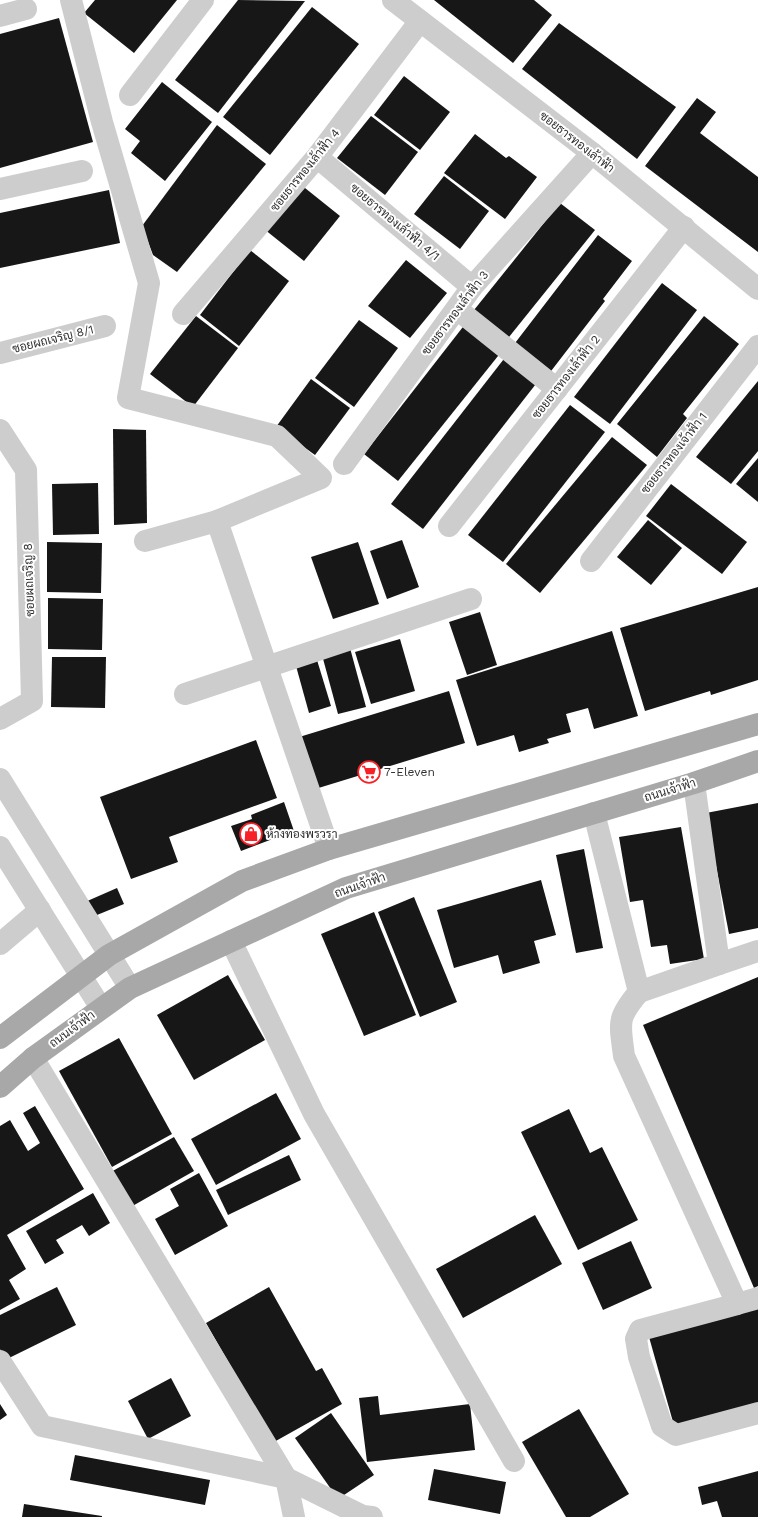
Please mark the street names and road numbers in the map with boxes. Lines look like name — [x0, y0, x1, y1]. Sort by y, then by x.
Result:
street label: ซอยธารทองเล้าฟ้า — [537, 109, 617, 175]
street label: ซอยธารทองเล้าฟ้า 4 — [267, 126, 343, 214]
street label: ซอยธารทองเล้าฟ้า 4/1 — [348, 181, 442, 263]
street label: ซอยธารทองเล้าฟ้า 3 — [419, 268, 491, 358]
street label: ซอยผถเจริญ 8/1 — [11, 322, 95, 356]
street label: ซอยธารทองเล้าฟ้า 2 — [529, 333, 603, 421]
street label: ซอยธารทองเจ้าฟ้า 1 — [638, 410, 710, 496]
street label: ซอยผถเจริญ 8 — [21, 543, 37, 617]
street label: ถนนเจ้าฟ้า — [643, 776, 697, 804]
street label: ถนนเจ้าฟ้า — [333, 870, 387, 900]
street label: ถนนเจ้าฟ้า — [46, 1008, 98, 1050]

